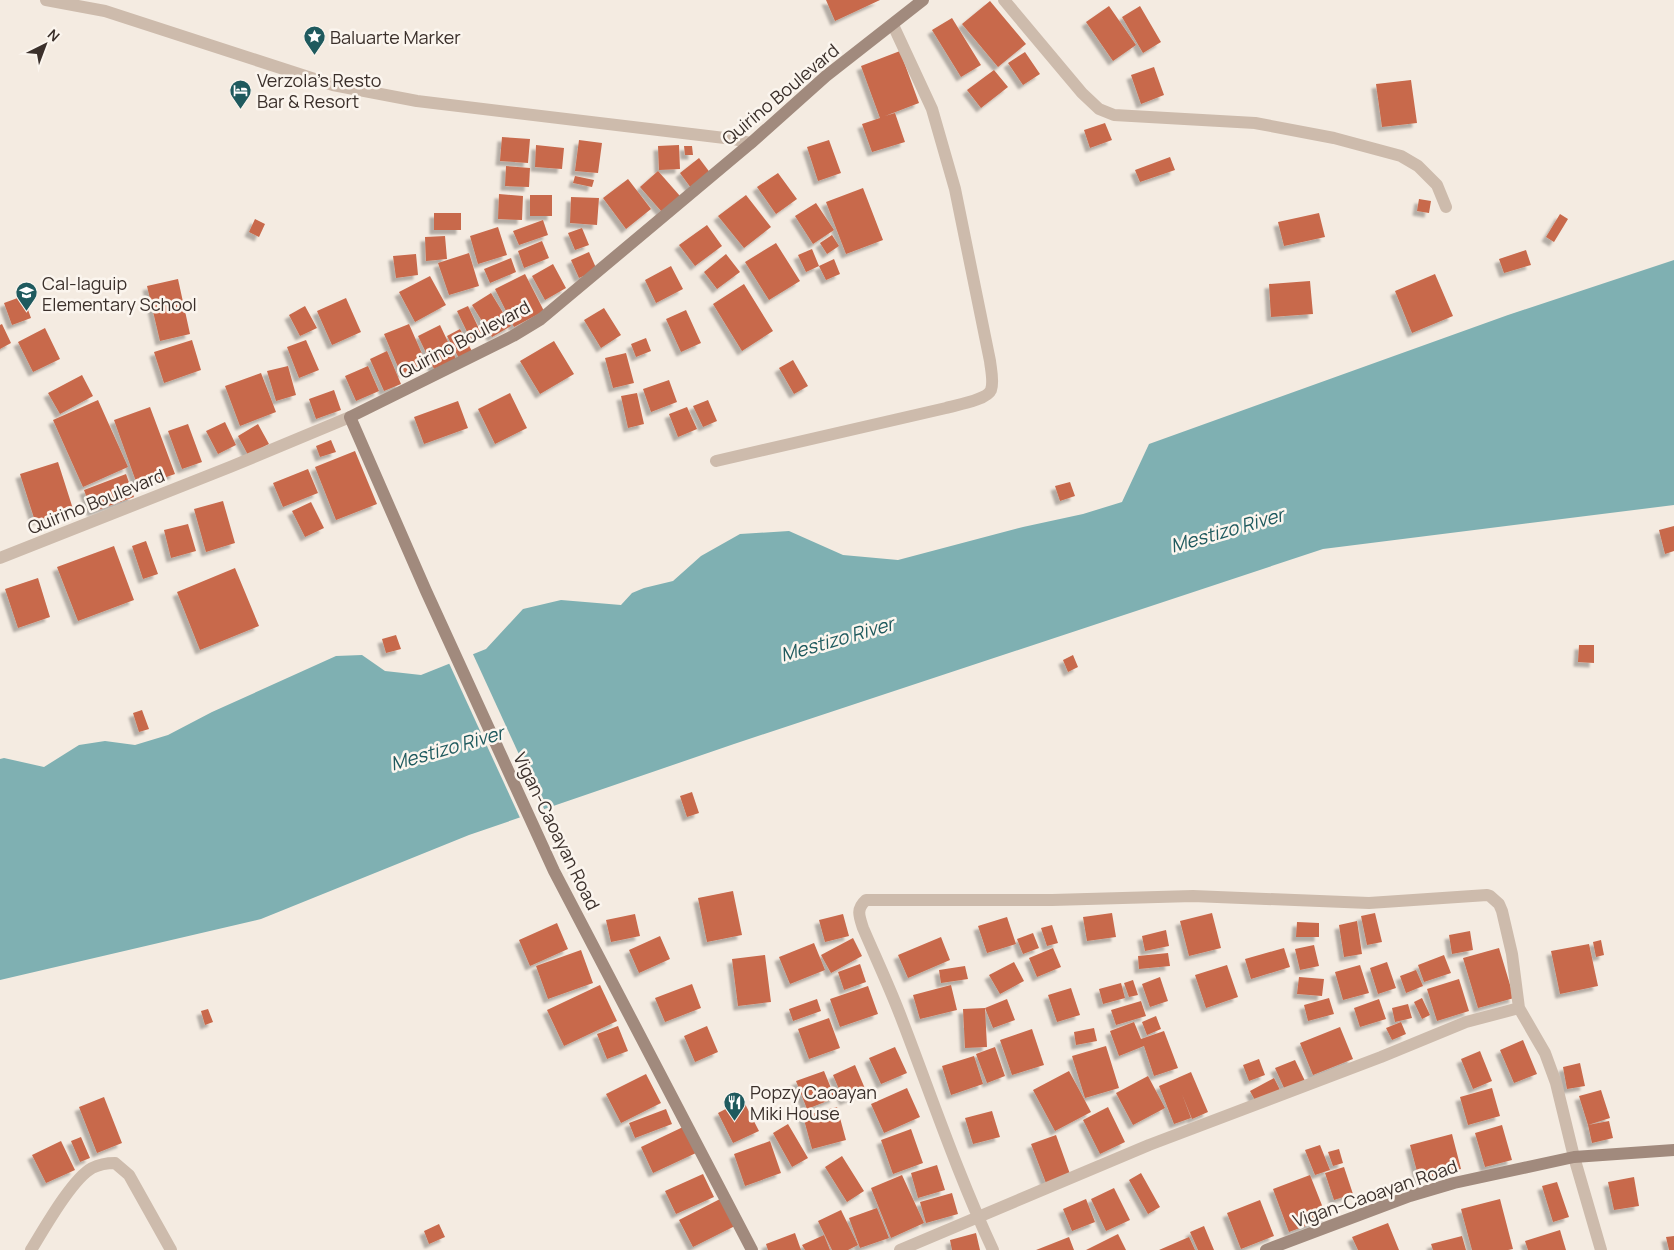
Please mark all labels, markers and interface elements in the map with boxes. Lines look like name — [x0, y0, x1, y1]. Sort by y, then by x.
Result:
north arrow — [20, 20, 70, 70]
text: N — [44, 25, 64, 45]
place icon: Baluarte Marker — [302, 25, 326, 56]
place label: Baluarte Marker — [330, 25, 461, 49]
street label: Quirino Boulevard — [716, 38, 844, 150]
place label: Verzola's Resto Bar & Resort — [257, 68, 381, 113]
hotel icon: Verzola's Resto Bar & Resort — [229, 78, 253, 109]
place label: Cal-laguip Elementary School — [42, 271, 197, 316]
school or university icon: Cal-laguip Elementary School — [14, 281, 38, 312]
street label: Quirino Boulevard — [394, 294, 534, 384]
street label: Quirino Boulevard — [24, 463, 168, 539]
water label: Mestizo River — [1167, 501, 1289, 559]
water label: Mestizo River — [777, 610, 899, 668]
water label: Mestizo River — [387, 719, 509, 777]
street label: Vigan-Caoayan Road — [508, 748, 606, 914]
place label: Popzy Caoayan Miki House — [750, 1080, 877, 1125]
restaurant icon: Popzy Caoayan Miki House — [722, 1090, 746, 1121]
street label: Vigan-Caoayan Road — [1289, 1154, 1461, 1232]

